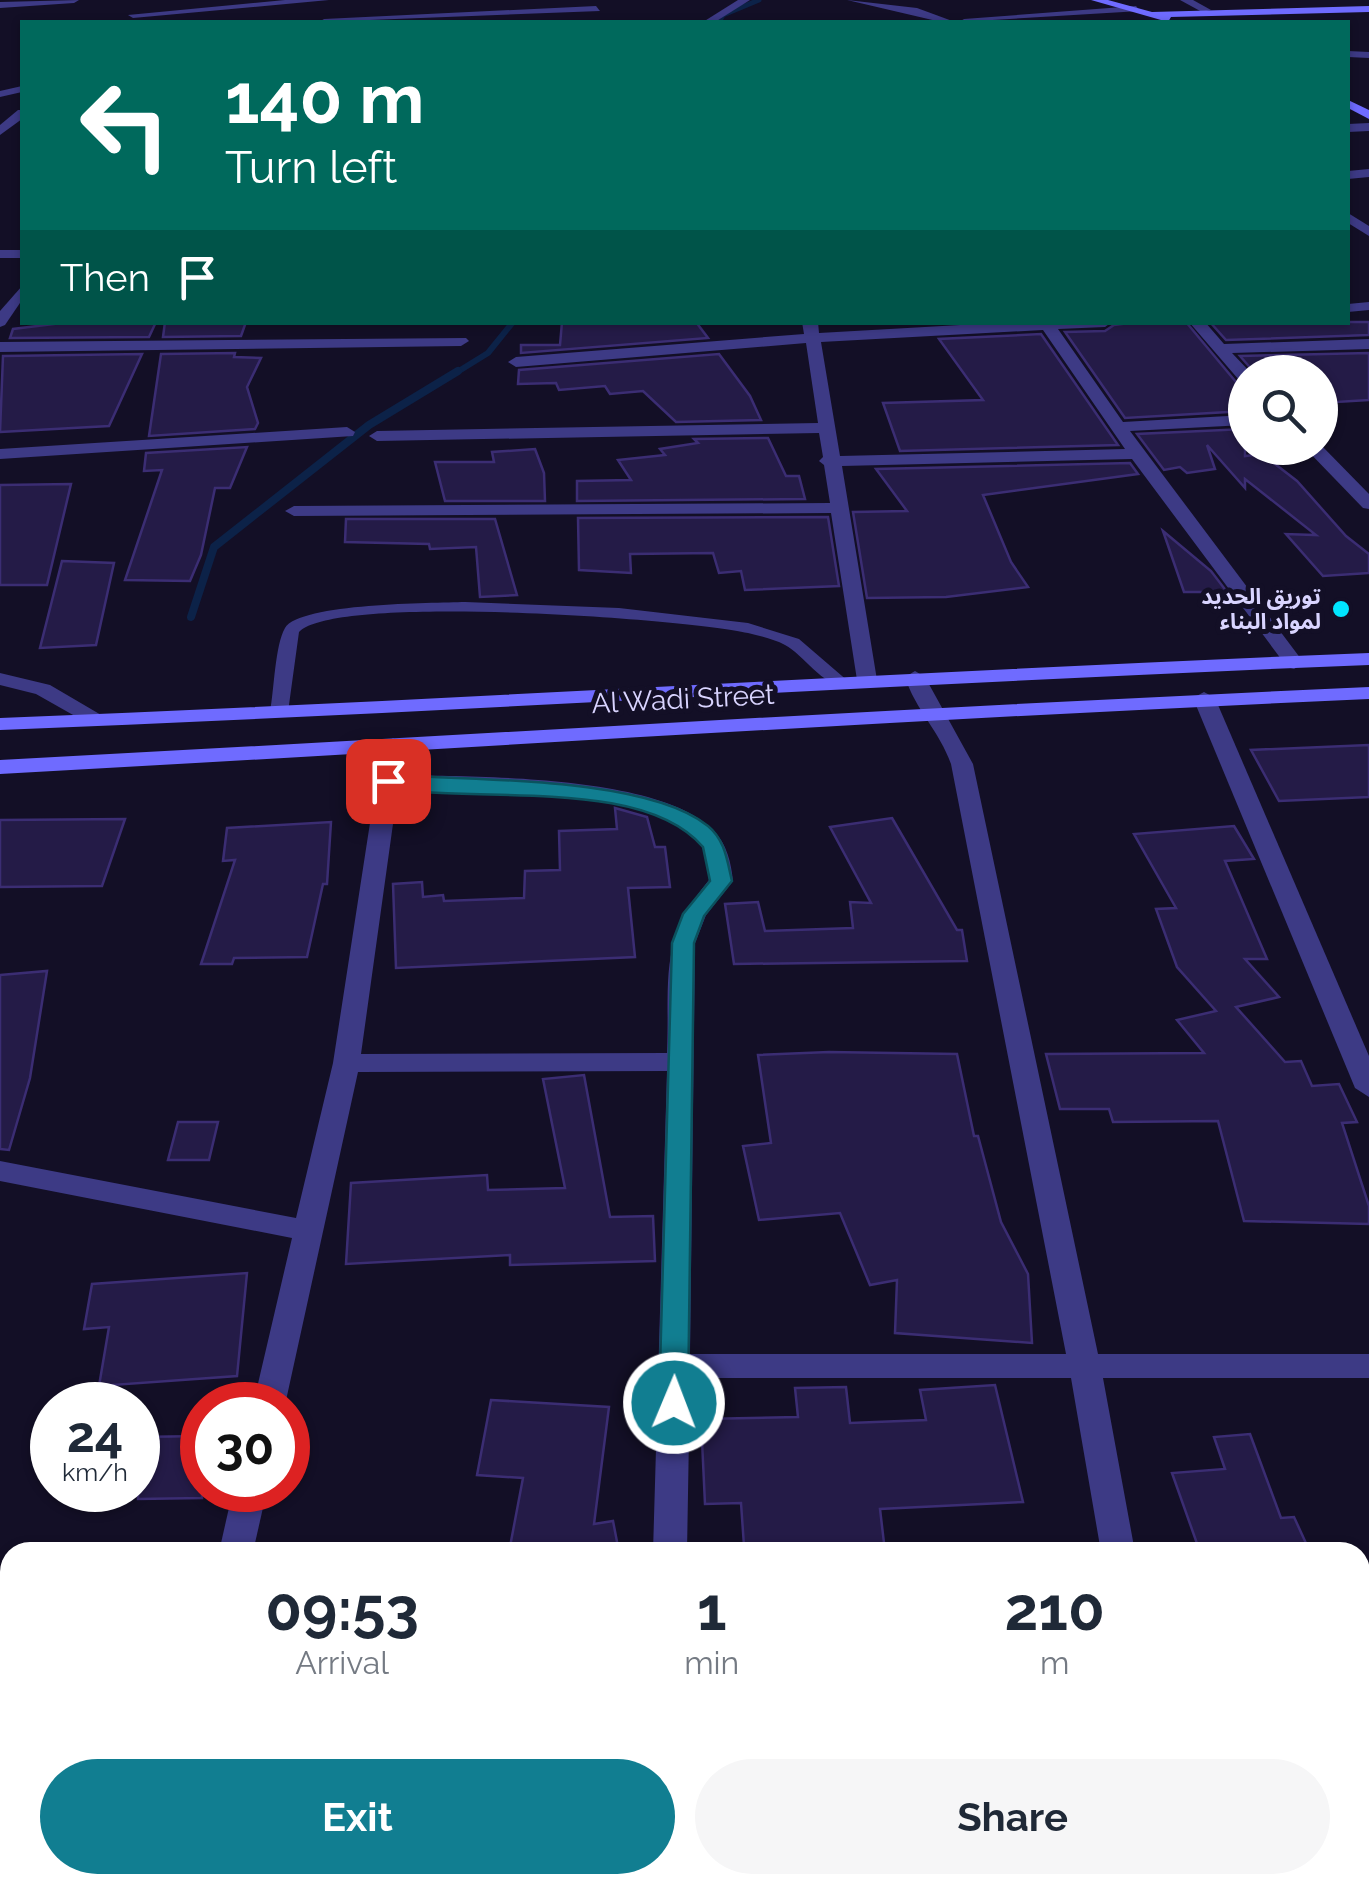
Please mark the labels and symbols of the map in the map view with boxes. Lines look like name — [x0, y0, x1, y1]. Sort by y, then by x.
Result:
place label: توريق الحديد لمواد البناء — [1201, 583, 1321, 634]
marker: توريق الحديد لمواد البناء — [1330, 598, 1352, 620]
street label: Al Wadi Street — [591, 678, 776, 720]
pin — [346, 739, 431, 824]
position arrow — [622, 1351, 726, 1455]
speed limit sign: 30 — [180, 1382, 310, 1512]

